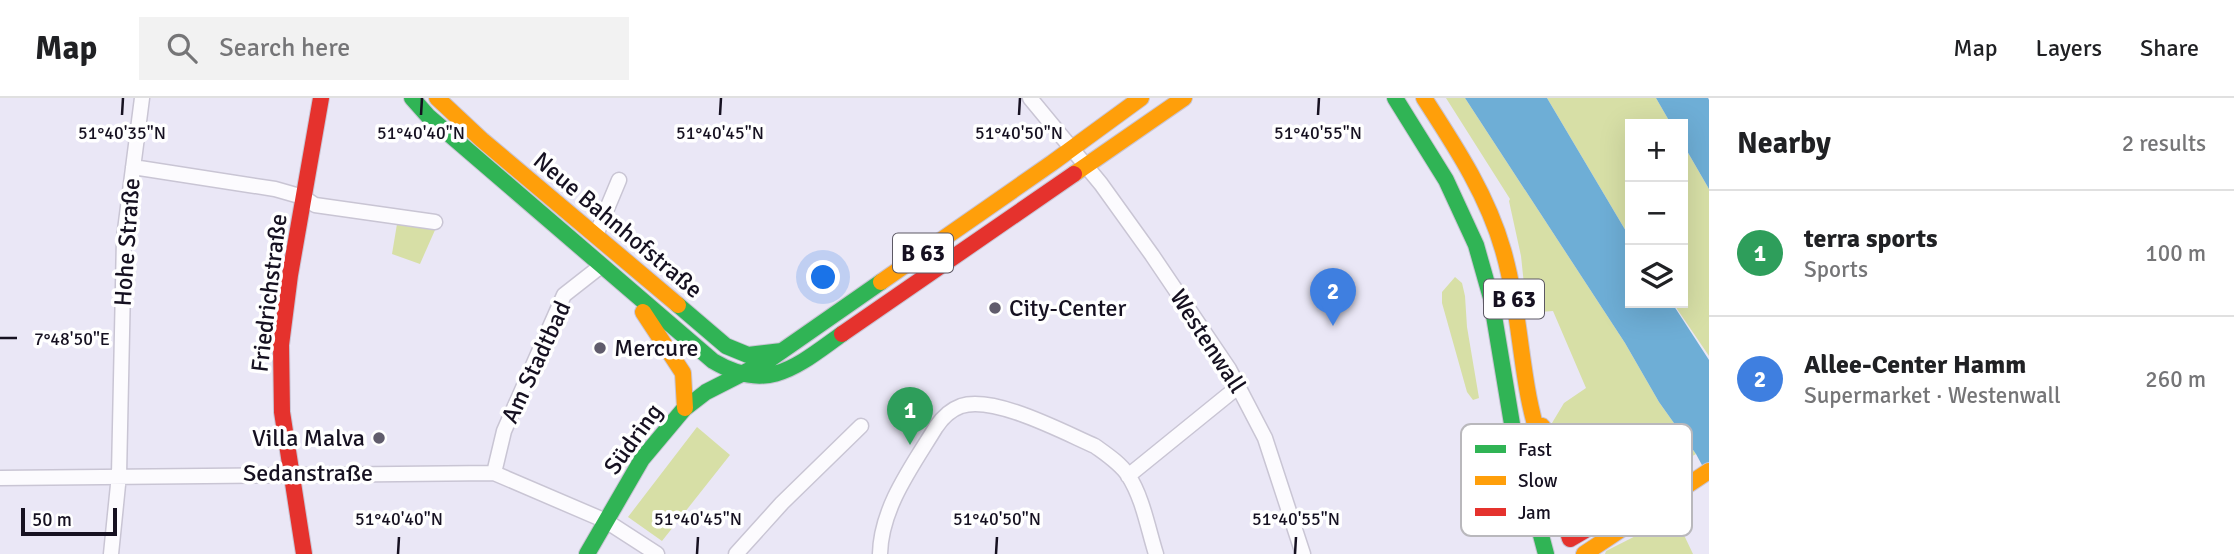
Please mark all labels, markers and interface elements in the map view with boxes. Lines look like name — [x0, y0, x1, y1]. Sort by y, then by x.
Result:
search box — [139, 17, 629, 80]
text: Map — [35, 28, 97, 69]
icon: search — [163, 29, 201, 67]
text: Search here — [219, 32, 350, 64]
text: Map — [1953, 33, 1998, 63]
text: Layers — [2036, 33, 2102, 63]
text: Share — [2140, 33, 2199, 63]
map controls — [1625, 119, 1688, 308]
button: + — [1625, 119, 1688, 182]
text: 51°40'35"N — [78, 122, 166, 144]
text: 51°40'40"N — [377, 122, 465, 144]
text: 51°40'45"N — [676, 122, 764, 144]
text: 51°40'50"N — [975, 122, 1063, 144]
text: 51°40'55"N — [1274, 122, 1362, 144]
text: Nearby — [1737, 125, 1831, 162]
text: 2 results — [2122, 129, 2206, 158]
street label: Neue Bahnhofstraße — [527, 145, 709, 305]
street label: Hohe Straße — [108, 177, 146, 307]
button: − — [1625, 182, 1688, 245]
street label: Friedrichstraße — [244, 212, 294, 374]
text: terra sports — [1804, 223, 1938, 255]
road number: B 63 — [893, 234, 953, 272]
text: 1 — [1754, 239, 1766, 268]
text: 100 m — [2145, 239, 2206, 268]
button: layers — [1625, 245, 1688, 308]
text: Sports — [1804, 255, 1868, 284]
your location — [806, 260, 840, 294]
pin: 2 — [1310, 268, 1356, 326]
road number: B 63 — [1484, 280, 1544, 318]
street label: Westenwall — [1163, 283, 1253, 399]
place label: City-Center — [1009, 293, 1127, 323]
street label: Am Stadtbad — [495, 296, 577, 428]
marker: City-Center — [987, 300, 1003, 316]
text: 7°48'50"E — [34, 328, 110, 350]
place label: Mercure — [614, 333, 699, 363]
marker: Mercure — [592, 340, 608, 356]
text: Allee-Center Hamm — [1804, 349, 2026, 381]
text: 2 — [1754, 365, 1766, 394]
text: 260 m — [2145, 365, 2206, 394]
text: Supermarket · Westenwall — [1804, 381, 2061, 410]
pin: 1 — [887, 387, 933, 445]
street label: Südring — [597, 398, 669, 480]
place label: Villa Malva — [252, 423, 365, 453]
legend — [1461, 424, 1692, 536]
marker: Villa Malva — [371, 430, 387, 446]
text: Fast — [1518, 438, 1552, 462]
street label: Sedanstraße — [243, 458, 373, 488]
text: Slow — [1518, 469, 1558, 493]
text: Jam — [1518, 501, 1551, 525]
scale bar — [21, 505, 117, 537]
text: 50 m — [32, 508, 72, 532]
text: 51°40'40"N — [355, 508, 443, 530]
text: 51°40'45"N — [654, 508, 742, 530]
text: 51°40'50"N — [953, 508, 1041, 530]
text: 51°40'55"N — [1252, 508, 1340, 530]

